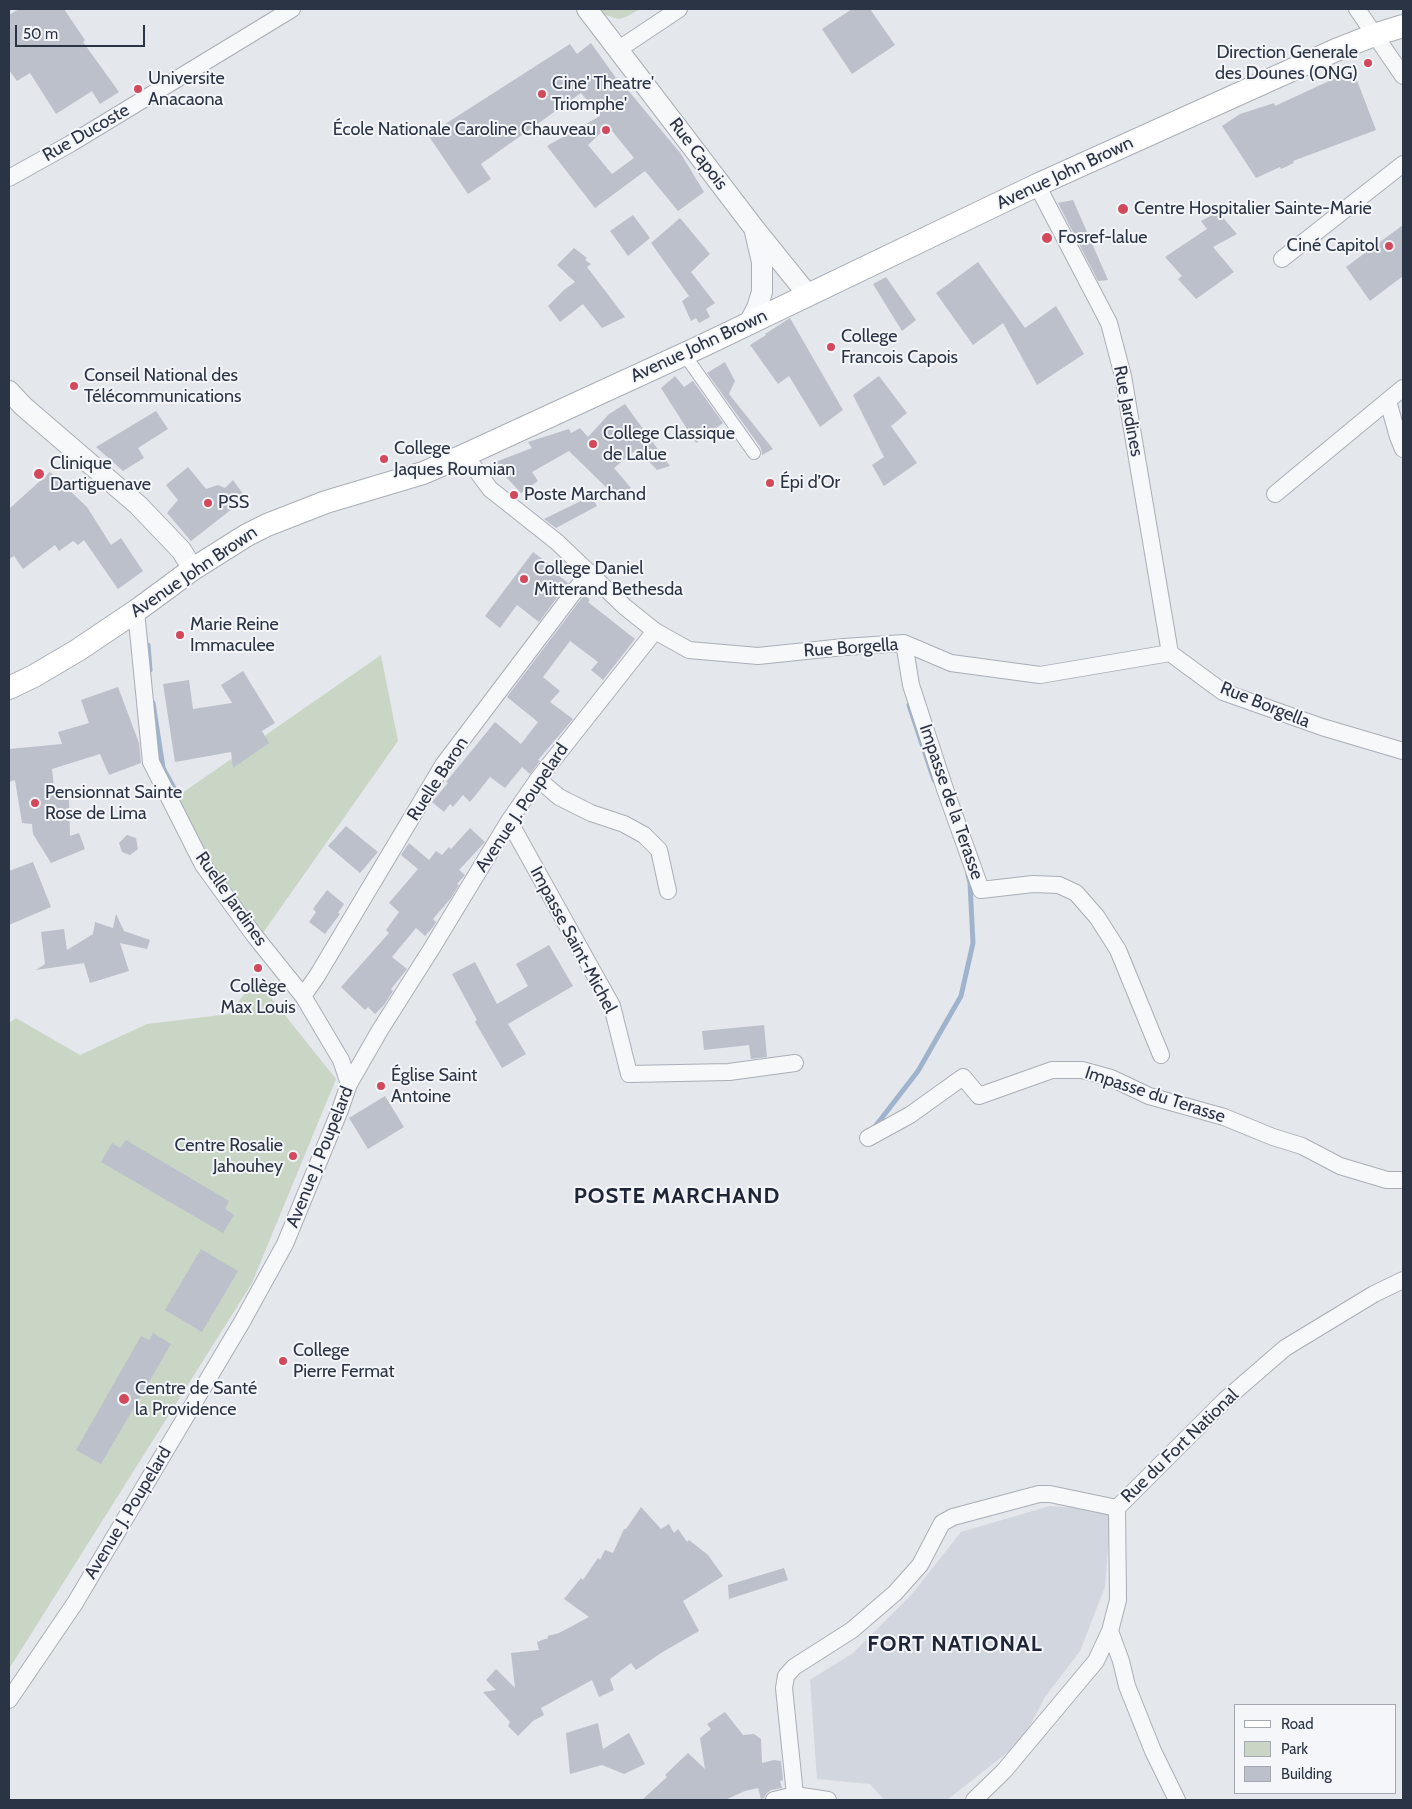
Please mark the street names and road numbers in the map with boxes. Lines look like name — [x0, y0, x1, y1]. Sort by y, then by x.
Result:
street label: Rue Ducoste — [39, 100, 133, 166]
street label: Rue Capois — [664, 114, 732, 194]
street label: Avenue John Brown — [993, 132, 1137, 214]
street label: Avenue John Brown — [627, 305, 771, 387]
street label: Rue Jardines — [1109, 364, 1147, 458]
street label: Avenue John Brown — [127, 522, 261, 622]
street label: Rue Borgella — [803, 634, 899, 662]
street label: Rue Borgella — [1217, 677, 1313, 733]
street label: Impasse de la Terasse — [914, 721, 988, 883]
street label: Ruelle Baron — [403, 733, 473, 825]
street label: Avenue J. Poupelard — [471, 740, 573, 876]
street label: Ruelle Jardines — [191, 848, 271, 950]
street label: Impasse Saint-Michel — [525, 863, 621, 1017]
street label: Impasse du Terasse — [1082, 1062, 1228, 1128]
street label: Avenue J. Poupelard — [282, 1083, 358, 1231]
street label: Rue du Fort National — [1117, 1384, 1243, 1508]
street label: Avenue J. Poupelard — [80, 1443, 176, 1583]

